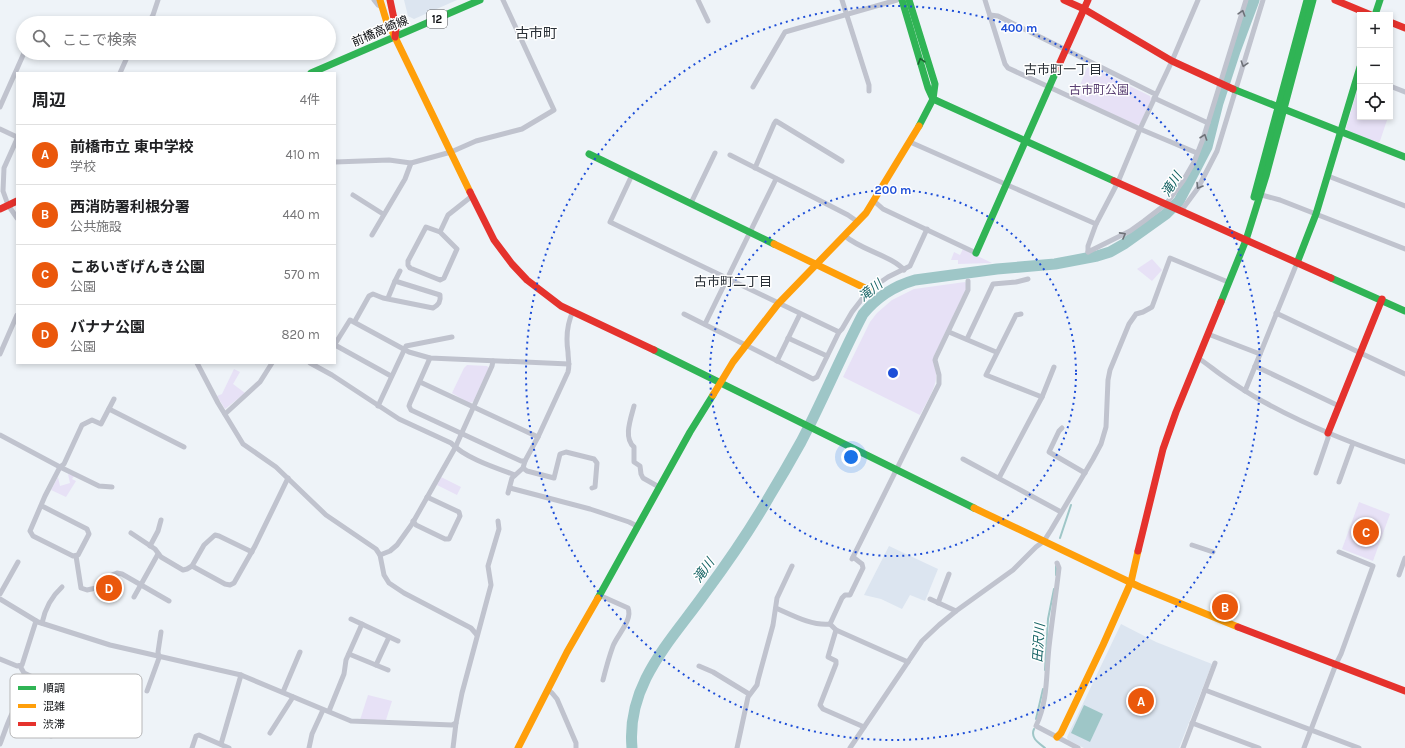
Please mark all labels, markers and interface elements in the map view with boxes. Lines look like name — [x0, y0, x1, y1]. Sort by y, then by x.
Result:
one-way arrow — [1237, 9, 1246, 16]
road number: 12 — [427, 10, 447, 28]
map controls — [1357, 12, 1393, 120]
button: + — [1357, 12, 1393, 48]
street label: 前橋高崎線 — [350, 13, 410, 49]
search box — [16, 16, 336, 60]
text: 400 m — [1001, 21, 1037, 35]
district label: 古市町 — [515, 25, 557, 42]
icon: search — [30, 27, 52, 49]
text: ここで検索 — [62, 31, 137, 49]
button: − — [1357, 48, 1393, 84]
one-way arrow — [917, 58, 926, 65]
one-way arrow — [1240, 60, 1249, 67]
district label: 古市町一丁目 — [1024, 62, 1102, 77]
park label: 古市町公園 — [1069, 83, 1129, 97]
button: locate — [1357, 84, 1393, 120]
text: 周辺 — [32, 90, 66, 110]
text: 4件 — [300, 92, 320, 107]
one-way arrow — [1199, 134, 1208, 141]
text: 前橋市立 東中学校 — [70, 138, 194, 156]
text: A — [41, 147, 49, 162]
text: 410 m — [285, 147, 320, 162]
text: 学校 — [70, 159, 96, 174]
water label: 滝川 — [1158, 168, 1186, 199]
one-way arrow — [1196, 182, 1204, 189]
text: 200 m — [875, 183, 911, 197]
text: 西消防署利根分署 — [70, 198, 190, 216]
text: B — [41, 207, 49, 222]
text: 440 m — [283, 207, 320, 222]
text: 公共施設 — [70, 219, 122, 234]
one-way arrow — [1119, 232, 1126, 239]
text: こあいぎげんき公園 — [70, 258, 205, 276]
text: C — [41, 267, 49, 282]
text: 570 m — [284, 267, 320, 282]
district label: 古市町二丁目 — [694, 274, 772, 289]
water label: 滝川 — [855, 275, 887, 304]
text: 公園 — [70, 279, 96, 294]
text: バナナ公園 — [70, 318, 145, 336]
text: D — [41, 327, 49, 342]
text: 820 m — [282, 327, 320, 342]
text: 公園 — [70, 339, 96, 354]
centre of rings — [886, 366, 900, 380]
your location — [841, 447, 861, 467]
pin: C — [1353, 517, 1379, 547]
water label: 滝川 — [690, 554, 718, 585]
pin: D — [96, 573, 122, 603]
pin: B — [1212, 592, 1238, 622]
water label: 田沢川 — [1030, 621, 1047, 663]
legend — [10, 674, 142, 738]
text: 順調 — [43, 682, 65, 695]
pin: A — [1128, 686, 1154, 716]
text: 混雑 — [43, 700, 65, 713]
text: 渋滞 — [43, 718, 65, 731]

